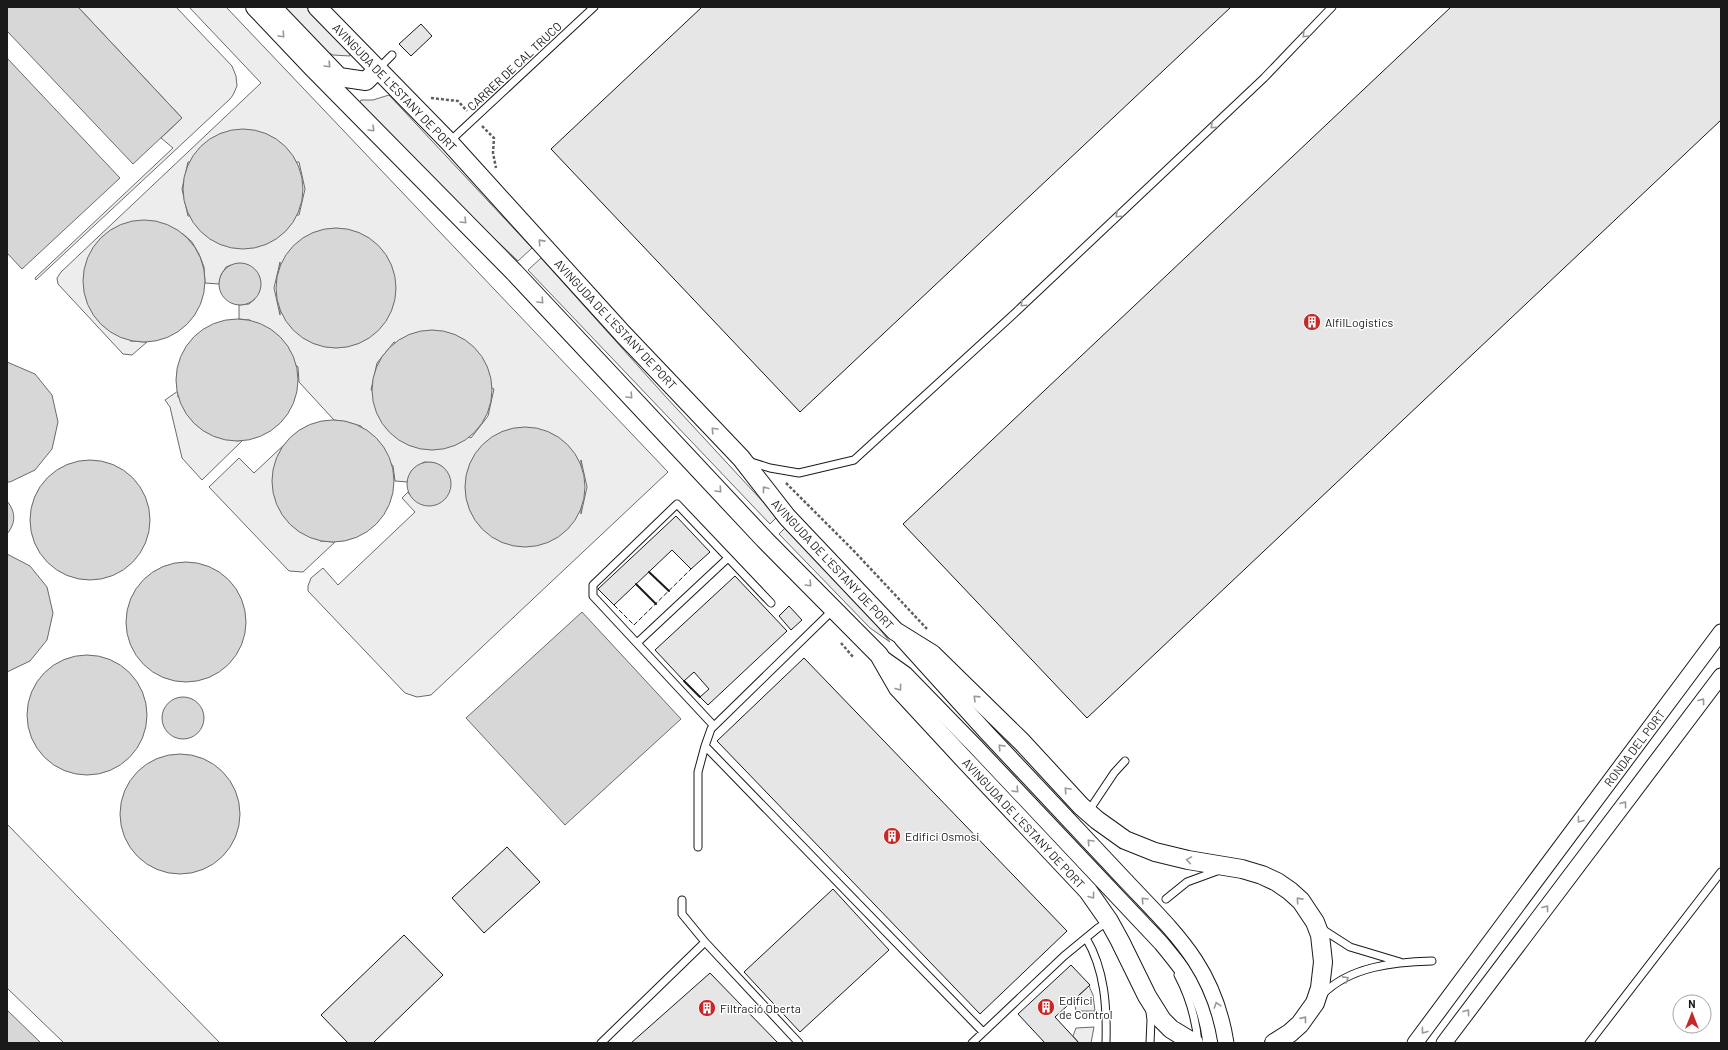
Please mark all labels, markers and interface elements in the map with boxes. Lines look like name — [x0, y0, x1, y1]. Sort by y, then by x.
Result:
street label: CARRER DE CAL TRUCO — [464, 19, 564, 113]
street label: AVINGUDA DE L'ESTANY DE PORT — [330, 20, 460, 154]
one-way arrow — [277, 30, 285, 38]
one-way arrow — [1302, 30, 1310, 38]
one-way arrow — [323, 61, 330, 68]
one-way arrow — [1210, 121, 1217, 128]
one-way arrow — [368, 124, 375, 132]
one-way arrow — [1115, 210, 1123, 218]
one-way arrow — [459, 216, 467, 224]
one-way arrow — [538, 239, 546, 247]
street label: AVINGUDA DE L'ESTANY DE PORT — [552, 256, 680, 392]
one-way arrow — [536, 296, 544, 304]
one-way arrow — [1020, 300, 1028, 307]
building icon: AlfilLogistics — [1302, 312, 1322, 332]
place label: AlfilLogistics — [1325, 315, 1393, 329]
one-way arrow — [625, 391, 632, 398]
one-way arrow — [711, 427, 719, 435]
one-way arrow — [714, 485, 722, 493]
one-way arrow — [762, 486, 769, 493]
street label: AVINGUDA DE L'ESTANY DE PORT — [769, 496, 897, 632]
one-way arrow — [804, 579, 812, 587]
one-way arrow — [895, 683, 902, 690]
one-way arrow — [973, 695, 981, 703]
one-way arrow — [1697, 698, 1704, 705]
street label: RONDA DEL PORT — [1601, 707, 1667, 789]
one-way arrow — [998, 744, 1005, 752]
street label: AVINGUDA DE L'ESTANY DE PORT — [960, 755, 1088, 891]
one-way arrow — [1011, 785, 1019, 793]
one-way arrow — [1064, 787, 1072, 795]
one-way arrow — [1619, 802, 1626, 809]
one-way arrow — [1577, 816, 1584, 823]
building icon: Edifici Osmosi — [882, 826, 902, 846]
place label: Edifici Osmosi — [905, 829, 979, 843]
one-way arrow — [1087, 839, 1095, 847]
one-way arrow — [1186, 856, 1192, 865]
one-way arrow — [1087, 892, 1094, 899]
one-way arrow — [1141, 897, 1148, 905]
one-way arrow — [1296, 897, 1304, 905]
one-way arrow — [1541, 905, 1548, 912]
one-way arrow — [1342, 976, 1349, 983]
place label: Edifici de Control — [1059, 993, 1113, 1021]
north arrow — [1672, 994, 1712, 1034]
building icon: Edifici de Control — [1036, 997, 1056, 1017]
text: N — [1688, 997, 1696, 1010]
building icon: Filtració Oberta — [697, 998, 717, 1018]
place label: Filtració Oberta — [720, 1001, 801, 1015]
one-way arrow — [1213, 1002, 1222, 1009]
one-way arrow — [1463, 1009, 1470, 1016]
one-way arrow — [1299, 1017, 1306, 1024]
one-way arrow — [1422, 1026, 1429, 1033]

